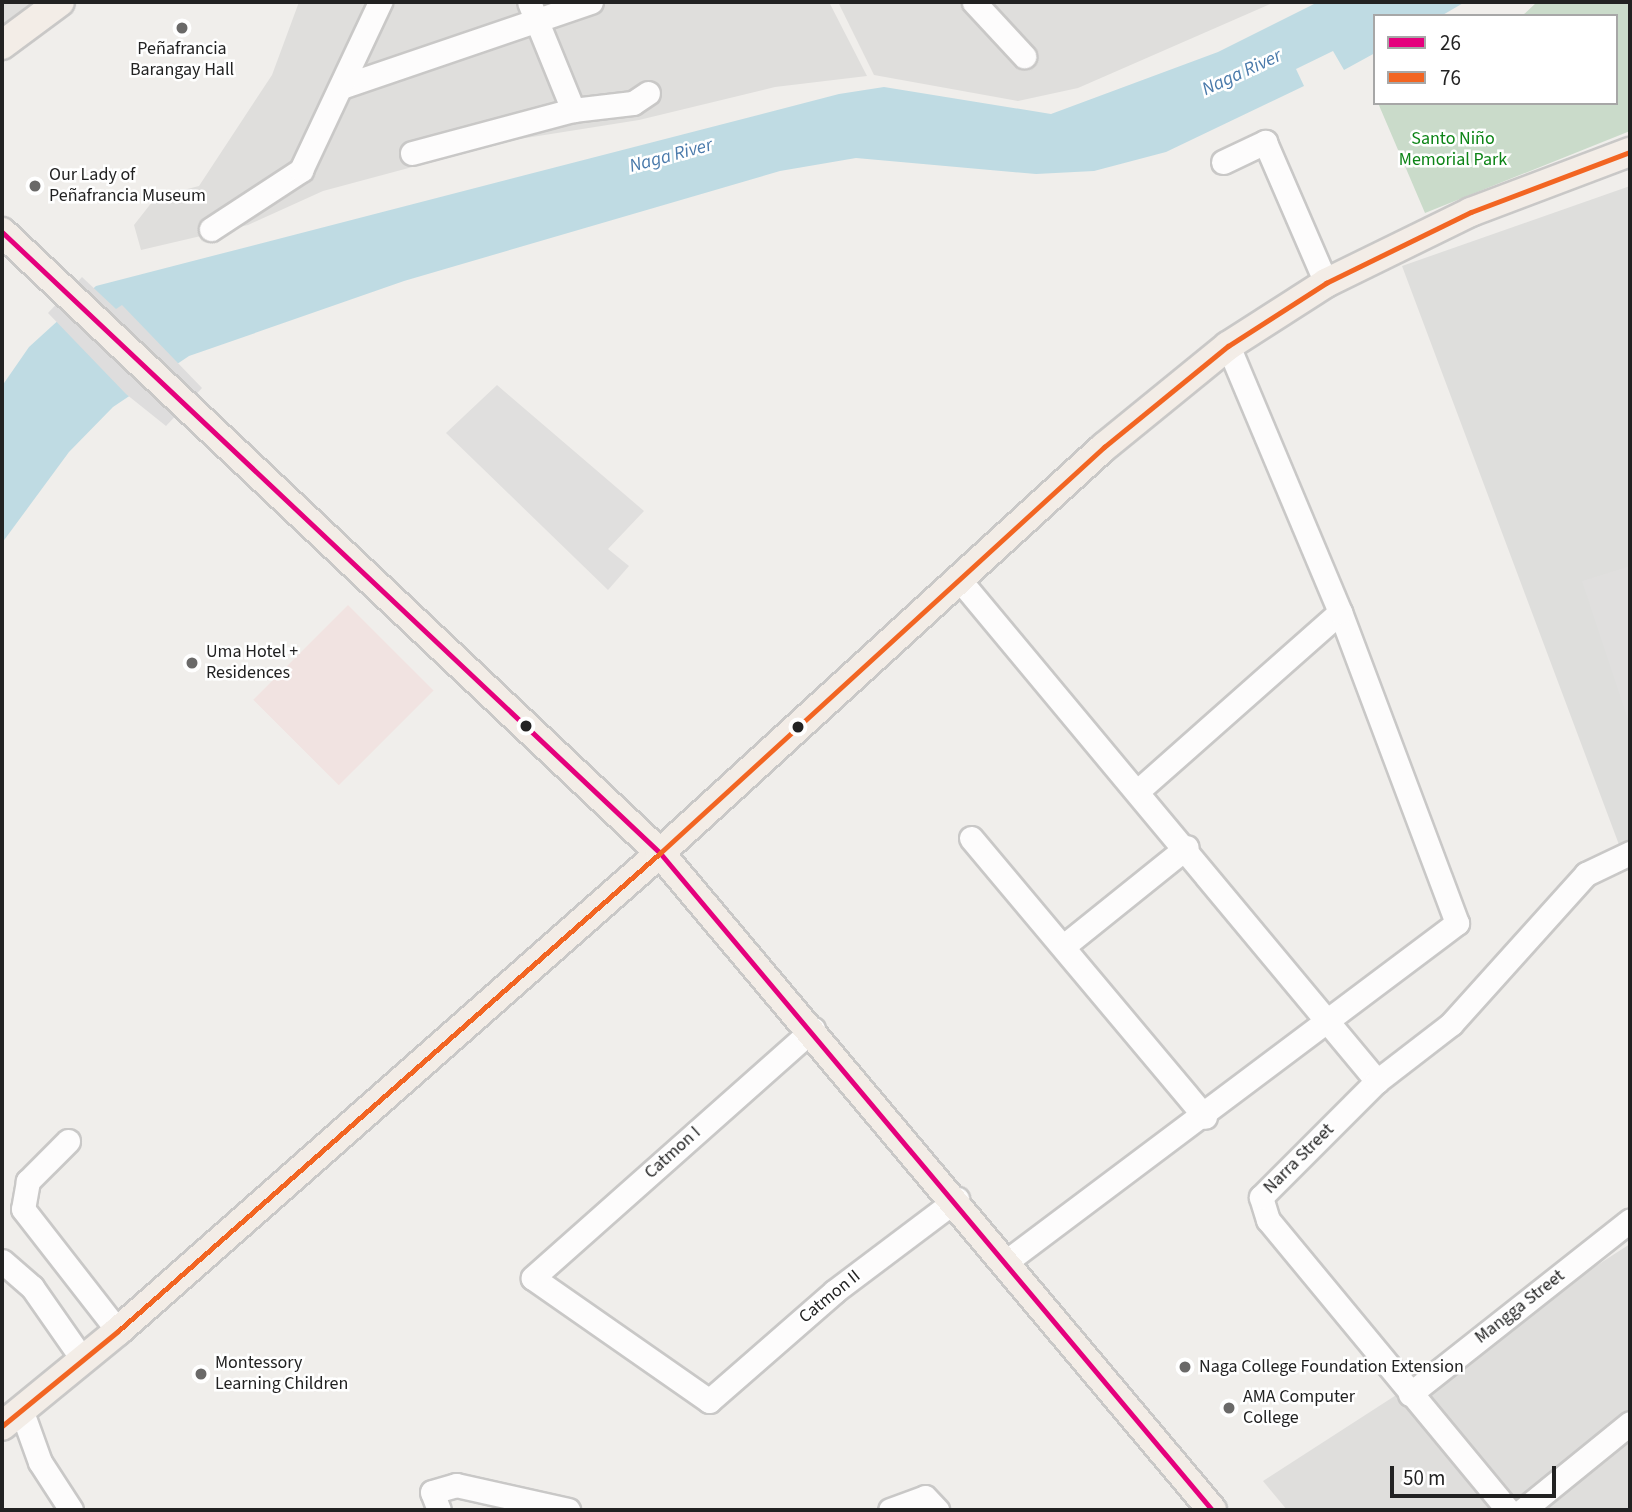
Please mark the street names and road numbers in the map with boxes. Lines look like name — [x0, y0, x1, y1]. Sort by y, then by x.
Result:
street label: Narra Street — [1259, 1119, 1339, 1199]
street label: Catmon I — [640, 1122, 706, 1184]
street label: Mangga Street — [1471, 1265, 1569, 1349]
street label: Catmon II — [795, 1266, 865, 1328]

